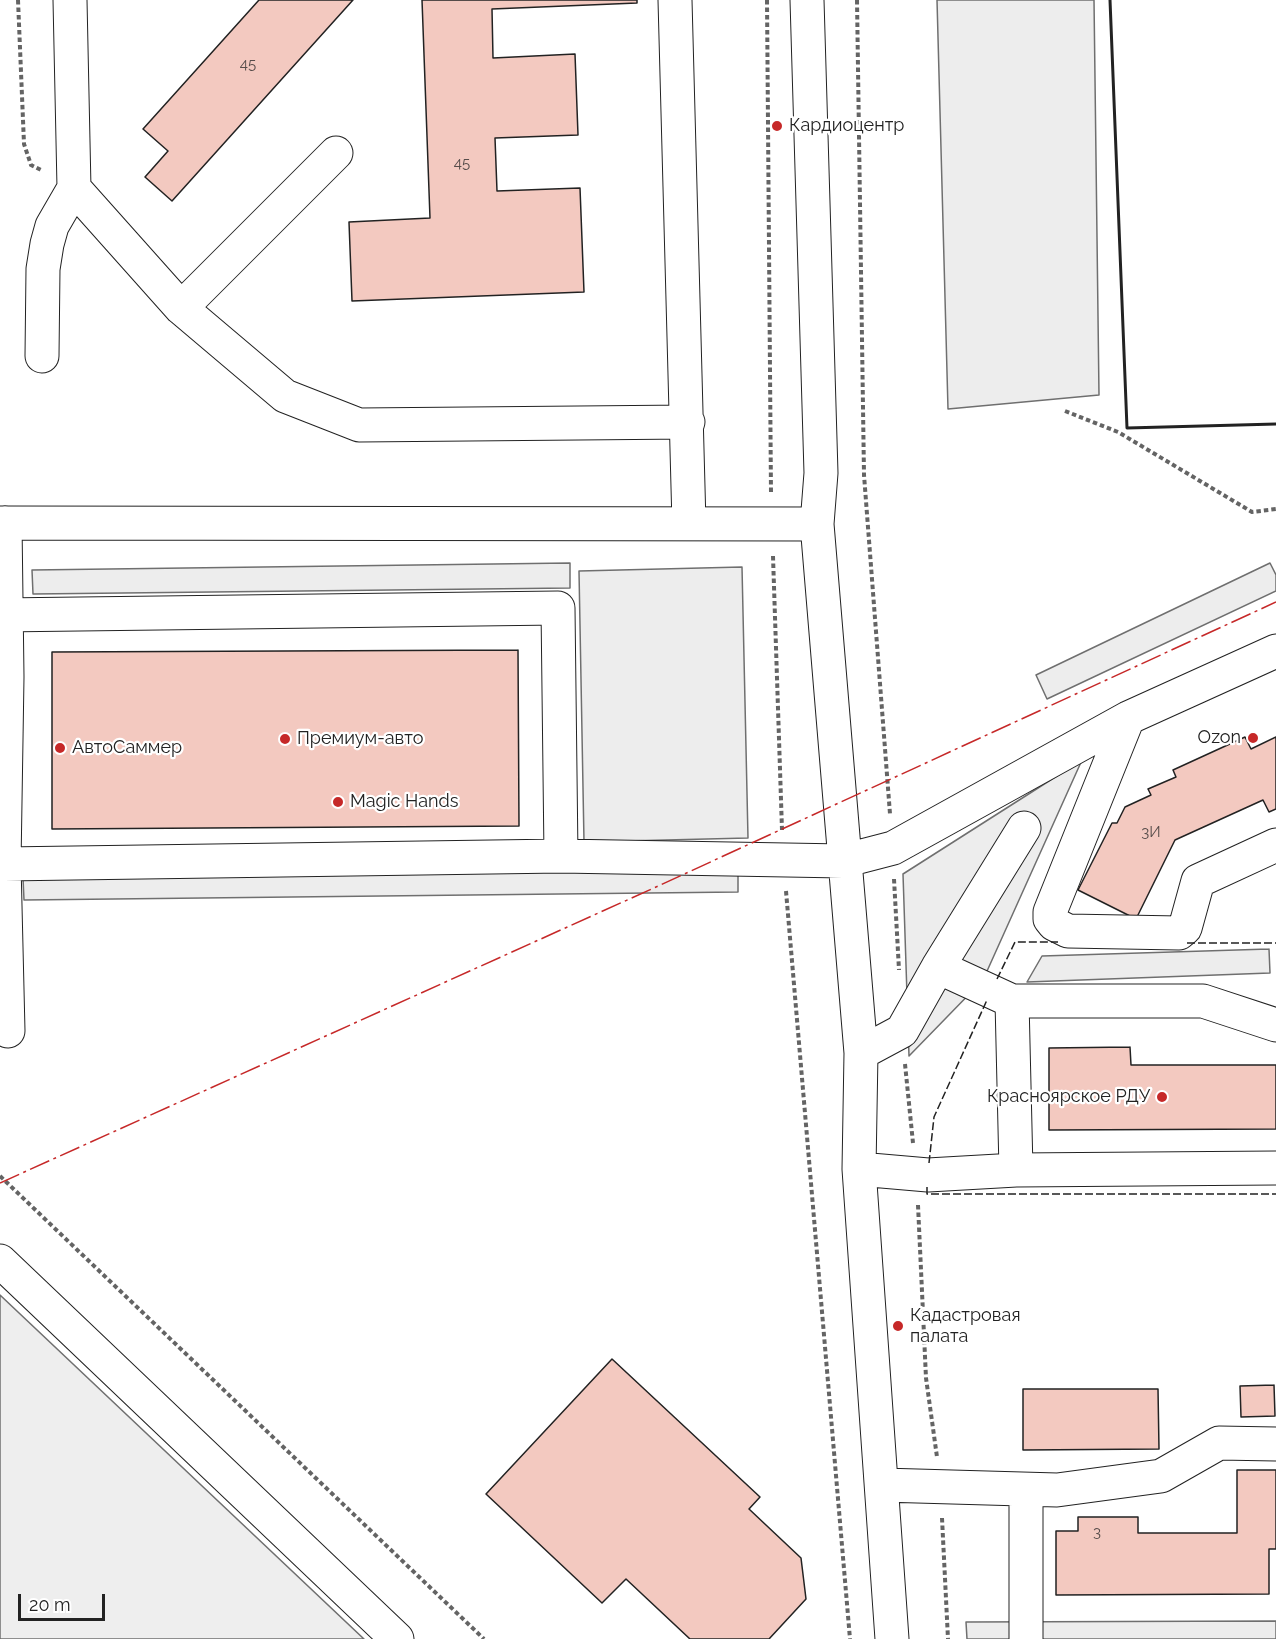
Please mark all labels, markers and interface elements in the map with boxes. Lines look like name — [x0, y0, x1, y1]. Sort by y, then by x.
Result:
house number: 45 — [240, 55, 256, 73]
place label: Кардиоцентр — [789, 115, 904, 137]
marker: Кардиоцентр — [770, 119, 784, 133]
house number: 45 — [454, 154, 470, 172]
place label: Ozon — [1198, 727, 1241, 749]
place label: Премиум-авто — [297, 728, 424, 750]
marker: Ozon — [1246, 731, 1260, 745]
marker: Премиум-авто — [278, 732, 292, 746]
place label: АвтоСаммер — [72, 737, 182, 759]
marker: АвтоСаммер — [53, 741, 67, 755]
place label: Magic Hands — [350, 791, 458, 813]
marker: Magic Hands — [331, 795, 345, 809]
house number: 3И — [1141, 823, 1161, 841]
place label: Красноярское РДУ — [987, 1086, 1150, 1108]
marker: Красноярское РДУ — [1155, 1090, 1169, 1104]
place label: Кадастровая палата — [910, 1305, 1021, 1348]
marker: Кадастровая палата — [891, 1319, 905, 1333]
house number: 3 — [1093, 1523, 1101, 1541]
scale bar — [21, 1582, 108, 1620]
text: 20 m — [29, 1594, 71, 1615]

